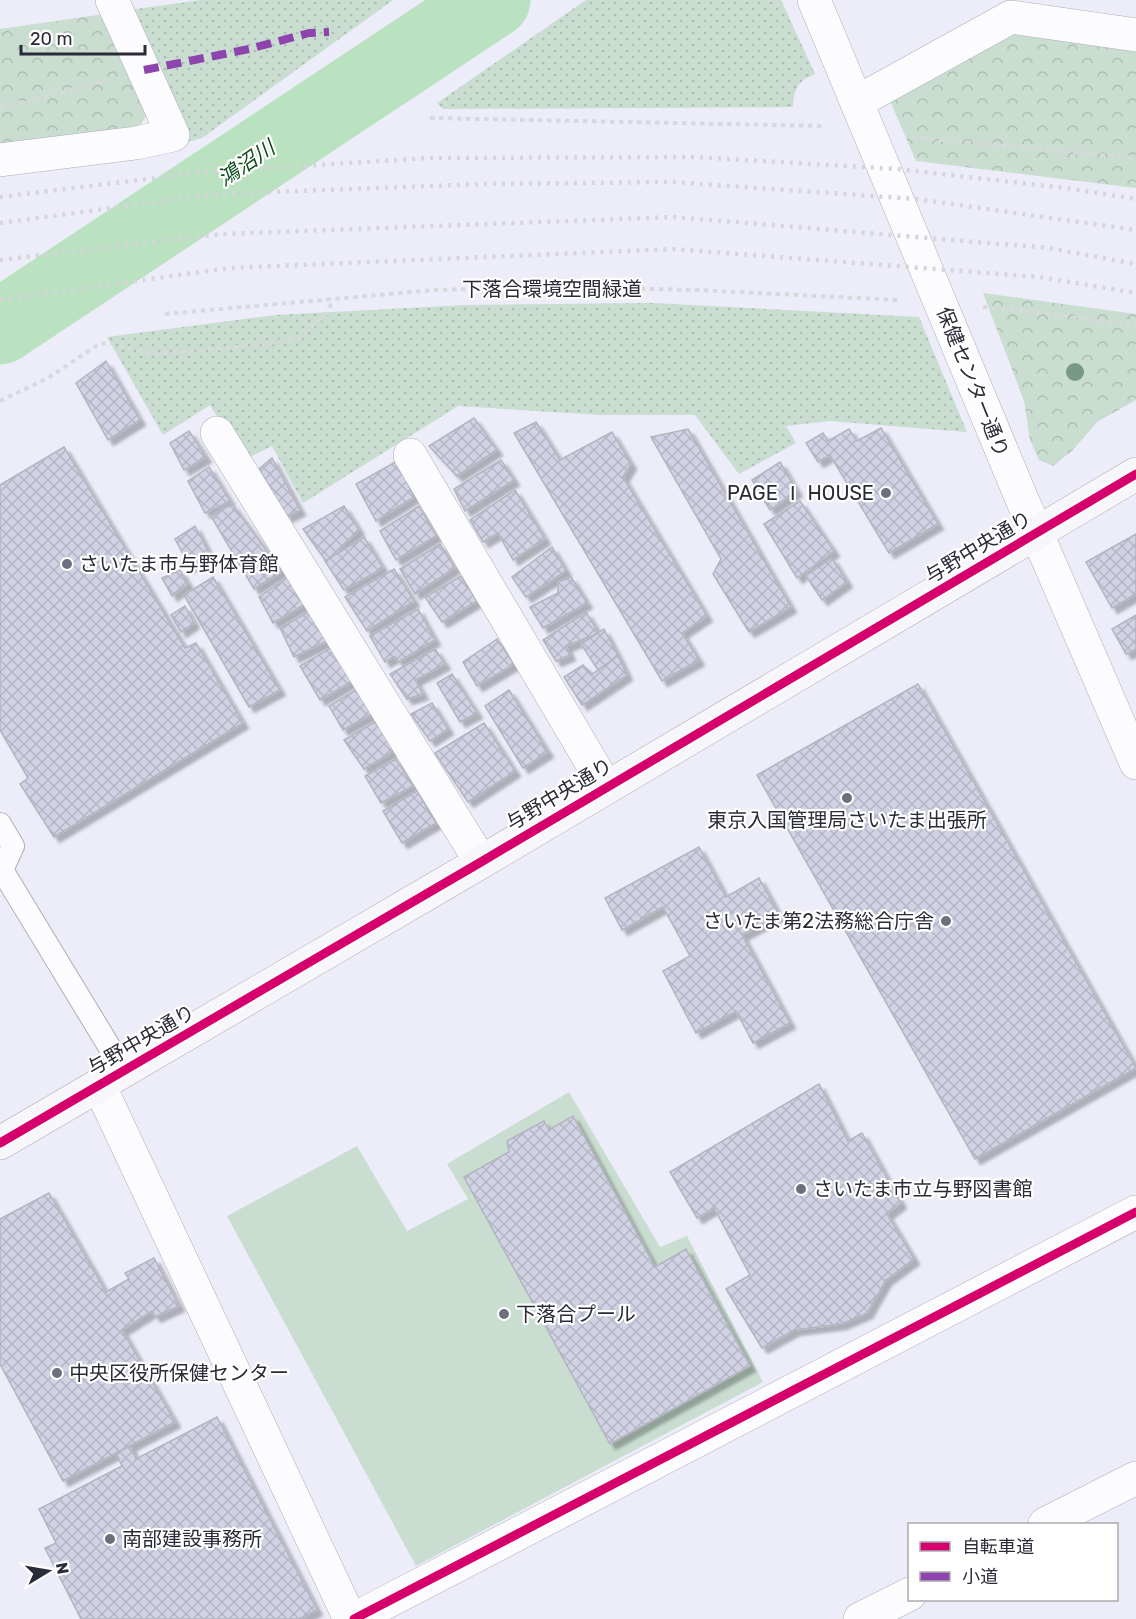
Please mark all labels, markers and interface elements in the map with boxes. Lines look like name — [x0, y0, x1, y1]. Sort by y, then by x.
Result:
scale bar — [21, 18, 146, 56]
text: 20 m — [30, 28, 72, 50]
water label: 鴻沼川 — [213, 134, 281, 191]
street label: 下落合環境空間緑道 — [462, 277, 642, 301]
street label: 保健センター通り — [932, 303, 1014, 461]
place label: PAGE Ⅰ HOUSE — [727, 481, 874, 505]
marker: PAGE Ⅰ HOUSE — [879, 486, 893, 500]
street label: 与野中央通り — [920, 506, 1036, 588]
place label: さいたま市与野体育館 — [79, 552, 278, 576]
marker: さいたま市与野体育館 — [60, 557, 74, 571]
street label: 与野中央通り — [501, 753, 617, 835]
marker: 東京入国管理局さいたま出張所 — [840, 791, 854, 805]
place label: 東京入国管理局さいたま出張所 — [707, 808, 987, 832]
place label: さいたま第2法務総合庁舎 — [703, 909, 934, 933]
marker: さいたま第2法務総合庁舎 — [939, 914, 953, 928]
street label: 与野中央通り — [83, 1000, 199, 1080]
place label: さいたま市立与野図書館 — [813, 1177, 1032, 1201]
marker: さいたま市立与野図書館 — [794, 1182, 808, 1196]
place label: 下落合プール — [516, 1302, 636, 1326]
marker: 下落合プール — [497, 1307, 511, 1321]
place label: 中央区役所保健センター — [69, 1361, 289, 1385]
marker: 中央区役所保健センター — [50, 1366, 64, 1380]
legend — [908, 1523, 1118, 1601]
place label: 南部建設事務所 — [122, 1527, 262, 1551]
marker: 南部建設事務所 — [103, 1532, 117, 1546]
text: 自転車道 — [962, 1536, 1034, 1558]
north arrow — [18, 1541, 78, 1601]
text: N — [52, 1561, 73, 1576]
text: 小道 — [962, 1566, 998, 1588]

